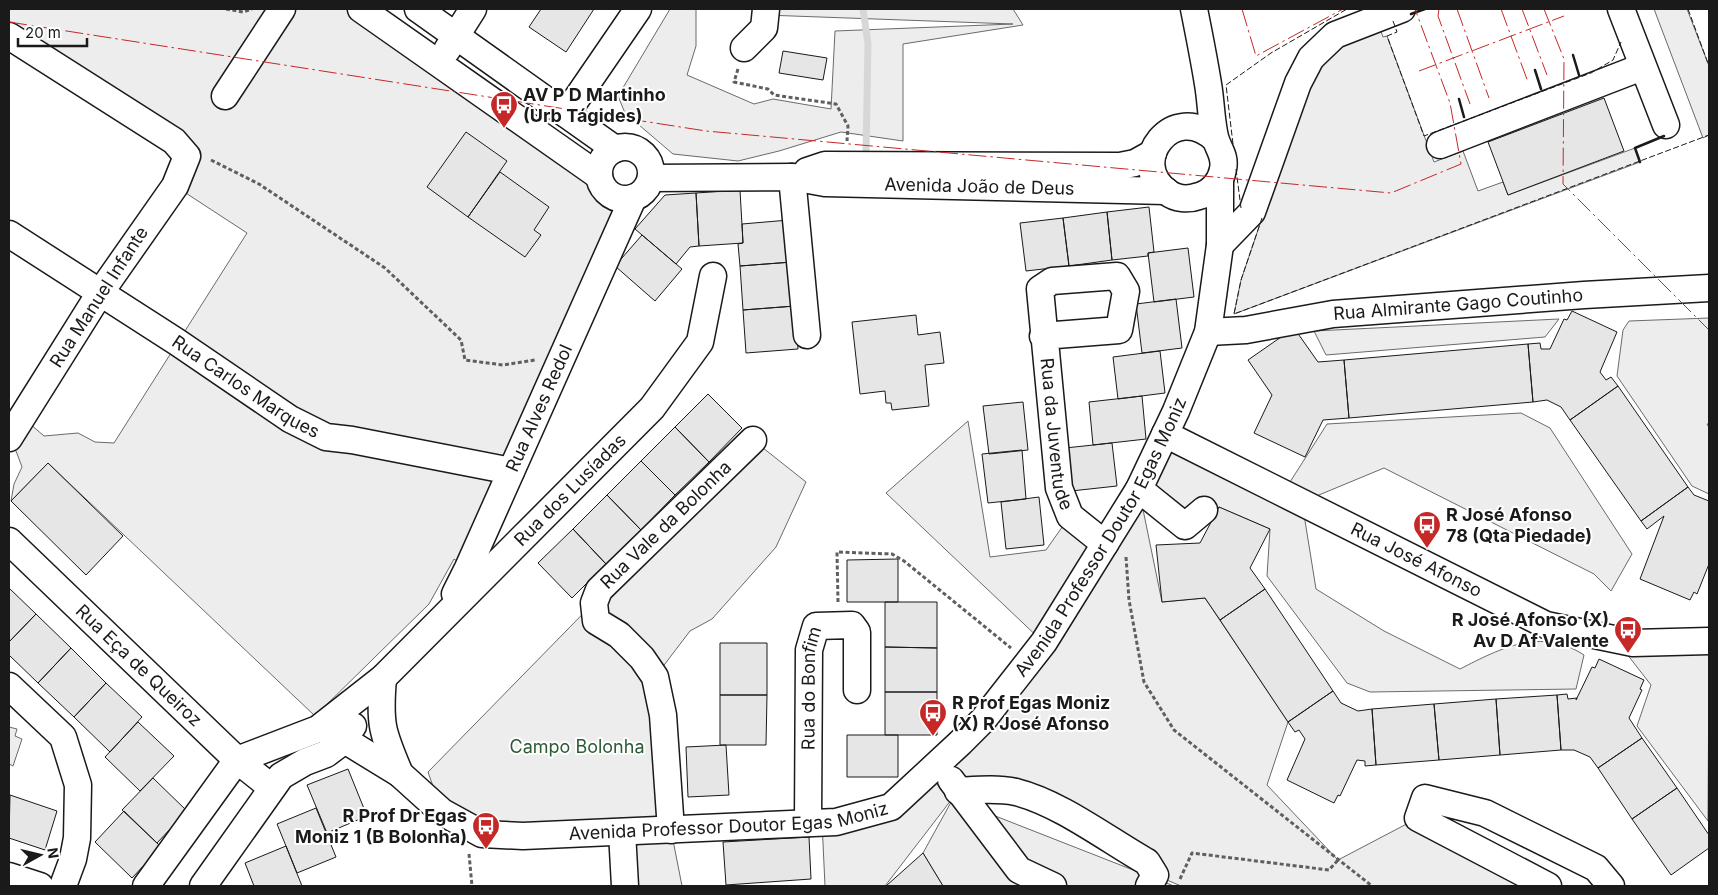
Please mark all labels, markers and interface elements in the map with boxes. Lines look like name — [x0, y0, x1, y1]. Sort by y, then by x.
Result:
scale bar — [18, 15, 86, 47]
text: 20 m — [25, 23, 61, 42]
place label: AV P D Martinho (Urb Tágides) — [523, 84, 666, 126]
bus stop icon: AV P D Martinho (Urb Tágides) — [489, 90, 519, 129]
street label: Avenida João de Deus — [884, 173, 1075, 199]
street label: Rua Manuel Infante — [45, 222, 152, 371]
street label: Rua Almirante Gago Coutinho — [1332, 284, 1584, 324]
street label: Rua Carlos Marques — [168, 331, 323, 442]
street label: Rua Alves Redol — [501, 341, 576, 475]
street label: Rua da Juventude — [1037, 357, 1078, 513]
street label: Avenida Professor Doutor Egas Moniz — [1010, 394, 1190, 681]
street label: Rua dos Lusíadas — [510, 429, 630, 550]
street label: Rua Vale da Bolonha — [596, 456, 735, 593]
place label: R José Afonso 78 (Qta Piedade) — [1446, 504, 1592, 546]
bus stop icon: R José Afonso 78 (Qta Piedade) — [1412, 510, 1442, 549]
street label: Rua José Afonso — [1347, 518, 1485, 601]
street label: Rua Eça de Queiroz — [72, 600, 207, 731]
place label: R José Afonso (X) Av D Af Valente — [1452, 609, 1609, 651]
bus stop icon: R José Afonso (X) Av D Af Valente — [1613, 615, 1643, 654]
street label: Rua do Bonfim — [797, 624, 825, 750]
place label: R Prof Egas Moniz (X) R José Afonso — [952, 692, 1110, 734]
bus stop icon: R Prof Egas Moniz (X) R José Afonso — [918, 698, 948, 737]
park label: Campo Bolonha — [509, 736, 645, 757]
street label: Avenida Professor Doutor Egas Moniz — [568, 797, 890, 844]
place label: R Prof Dr Egas Moniz 1 (B Bolonha) — [295, 805, 467, 847]
bus stop icon: R Prof Dr Egas Moniz 1 (B Bolonha) — [471, 811, 501, 850]
north arrow — [15, 830, 65, 880]
text: N — [44, 847, 63, 860]

